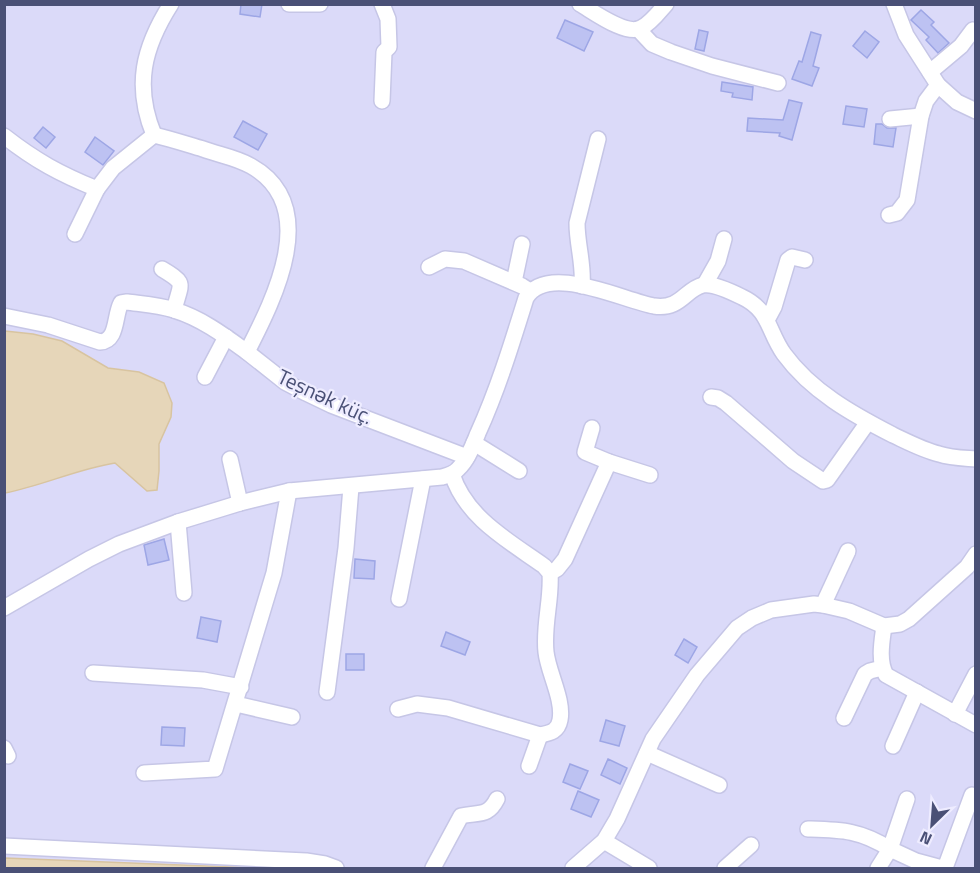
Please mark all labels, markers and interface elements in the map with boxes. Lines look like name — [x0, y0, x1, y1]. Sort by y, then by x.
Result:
street label: Teşnək küç. — [272, 360, 378, 432]
north arrow — [902, 795, 962, 855]
text: N — [916, 825, 936, 852]

